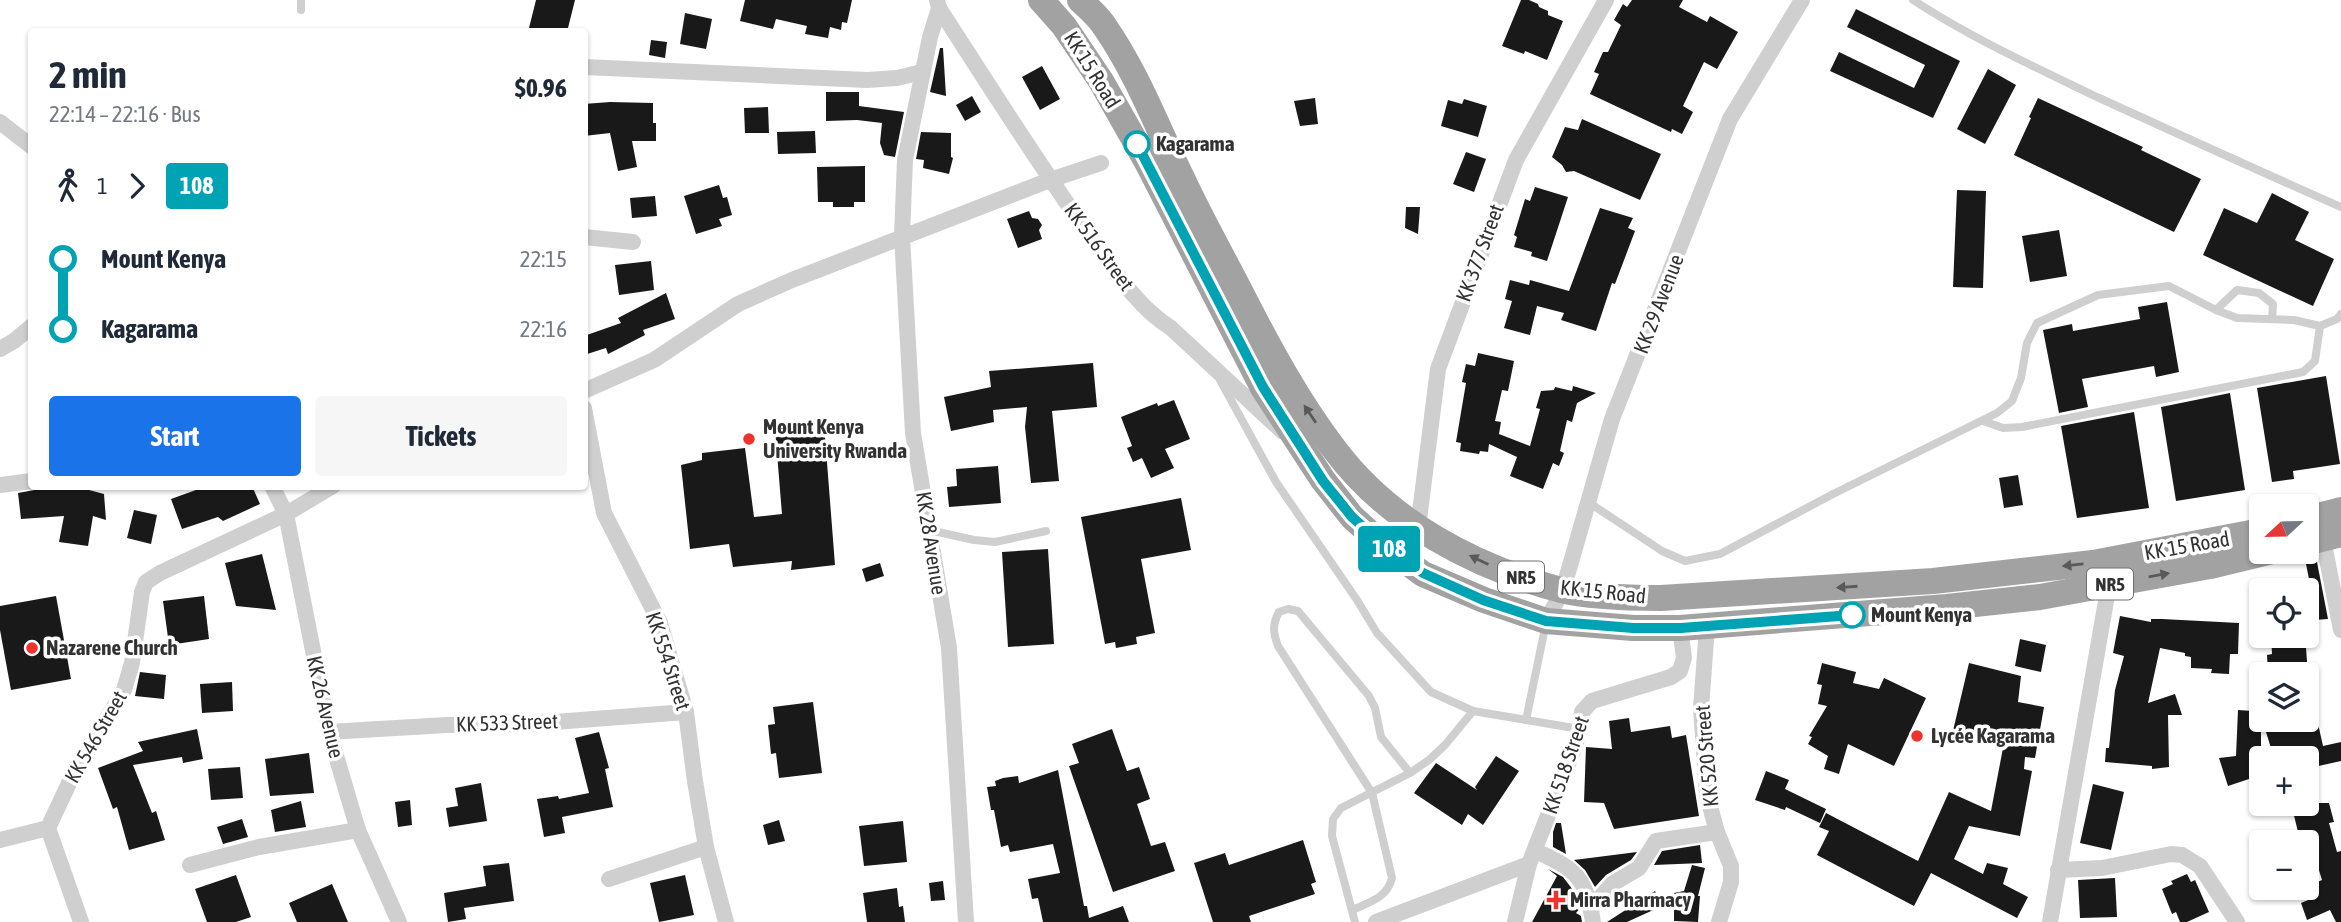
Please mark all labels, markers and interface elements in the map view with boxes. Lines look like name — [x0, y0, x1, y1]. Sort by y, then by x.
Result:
street label: KK 15 Road — [1060, 27, 1126, 112]
text: 2 min — [49, 53, 127, 96]
text: $0.96 — [515, 73, 567, 103]
text: 22:14 – 22:16 · Bus — [49, 101, 201, 127]
marker: Kagarama — [1124, 131, 1150, 157]
place label: Kagarama — [1156, 131, 1235, 155]
icon: walk — [49, 167, 87, 205]
icon: forward — [118, 167, 156, 205]
text: 108 — [180, 172, 214, 199]
text: 1 — [97, 173, 108, 199]
street label: KK 516 Street — [1060, 198, 1140, 295]
street label: KK 377 Street — [1450, 201, 1508, 305]
text: Mount Kenya — [101, 244, 226, 274]
text: 22:15 — [520, 246, 567, 272]
street label: KK 29 Avenue — [1628, 251, 1688, 357]
text: Kagarama — [101, 314, 198, 344]
text: 22:16 — [520, 316, 567, 342]
button: Start — [49, 396, 301, 476]
button: Tickets — [315, 396, 567, 476]
one-way arrow — [1304, 404, 1317, 423]
place label: Mount Kenya University Rwanda — [763, 414, 907, 462]
marker: Mount Kenya University Rwanda — [741, 431, 757, 447]
street label: KK 28 Avenue — [912, 490, 952, 596]
north arrow — [2249, 494, 2319, 564]
map controls — [2249, 494, 2319, 900]
line badge: 108 — [1349, 526, 1429, 572]
street label: KK 15 Road — [2142, 526, 2231, 564]
text: 108 — [1372, 535, 1406, 562]
one-way arrow — [1469, 555, 1489, 566]
one-way arrow — [2062, 560, 2084, 571]
road number: NR5 — [1498, 562, 1544, 592]
road number: NR5 — [2087, 568, 2133, 600]
one-way arrow — [2148, 569, 2170, 580]
street label: KK 15 Road — [1559, 575, 1647, 607]
button: locate — [2249, 578, 2319, 648]
one-way arrow — [1836, 581, 1858, 592]
marker: Mount Kenya — [1839, 602, 1865, 628]
place label: Mount Kenya — [1871, 602, 1972, 626]
street label: KK 554 Street — [642, 608, 696, 713]
place label: Nazarene Church — [46, 635, 178, 659]
marker: Nazarene Church — [24, 640, 40, 656]
street label: KK 26 Avenue — [303, 653, 349, 760]
button: layers — [2249, 662, 2319, 732]
street label: KK 546 Street — [59, 686, 131, 787]
street label: KK 520 Street — [1690, 704, 1722, 808]
street label: KK 533 Street — [456, 708, 558, 736]
street label: KK 518 Street — [1537, 713, 1593, 817]
place label: Lycée Kagarama — [1931, 723, 2055, 747]
marker: Lycée Kagarama — [1909, 728, 1925, 744]
button: + — [2249, 746, 2319, 816]
button: − — [2249, 830, 2319, 900]
place label: Mirra Pharmacy — [1570, 887, 1692, 911]
marker: Mirra Pharmacy — [1548, 892, 1564, 908]

